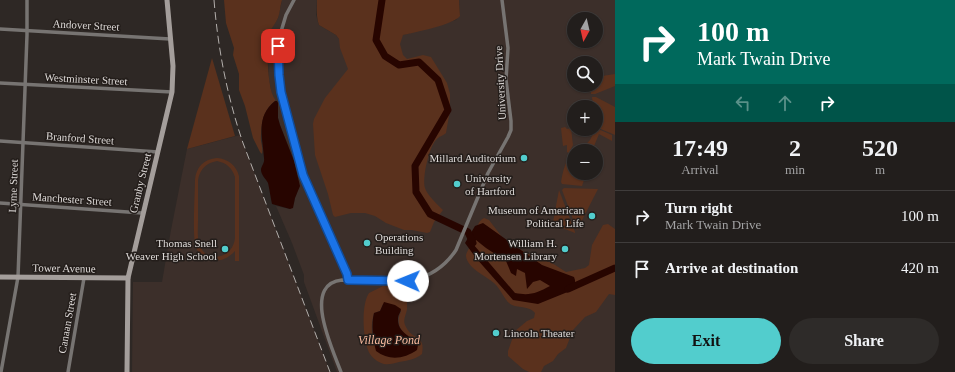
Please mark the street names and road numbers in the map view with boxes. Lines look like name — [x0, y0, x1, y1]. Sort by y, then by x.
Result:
street label: Andover Street — [52, 17, 120, 33]
street label: University Drive — [492, 46, 508, 120]
street label: Westminster Street — [44, 71, 128, 87]
street label: Branford Street — [46, 130, 114, 146]
street label: Granby Street — [127, 152, 153, 214]
street label: Lyme Street — [6, 159, 20, 213]
street label: Manchester Street — [32, 190, 112, 208]
street label: Tower Avenue — [32, 261, 96, 275]
street label: Canaan Street — [56, 292, 78, 354]

